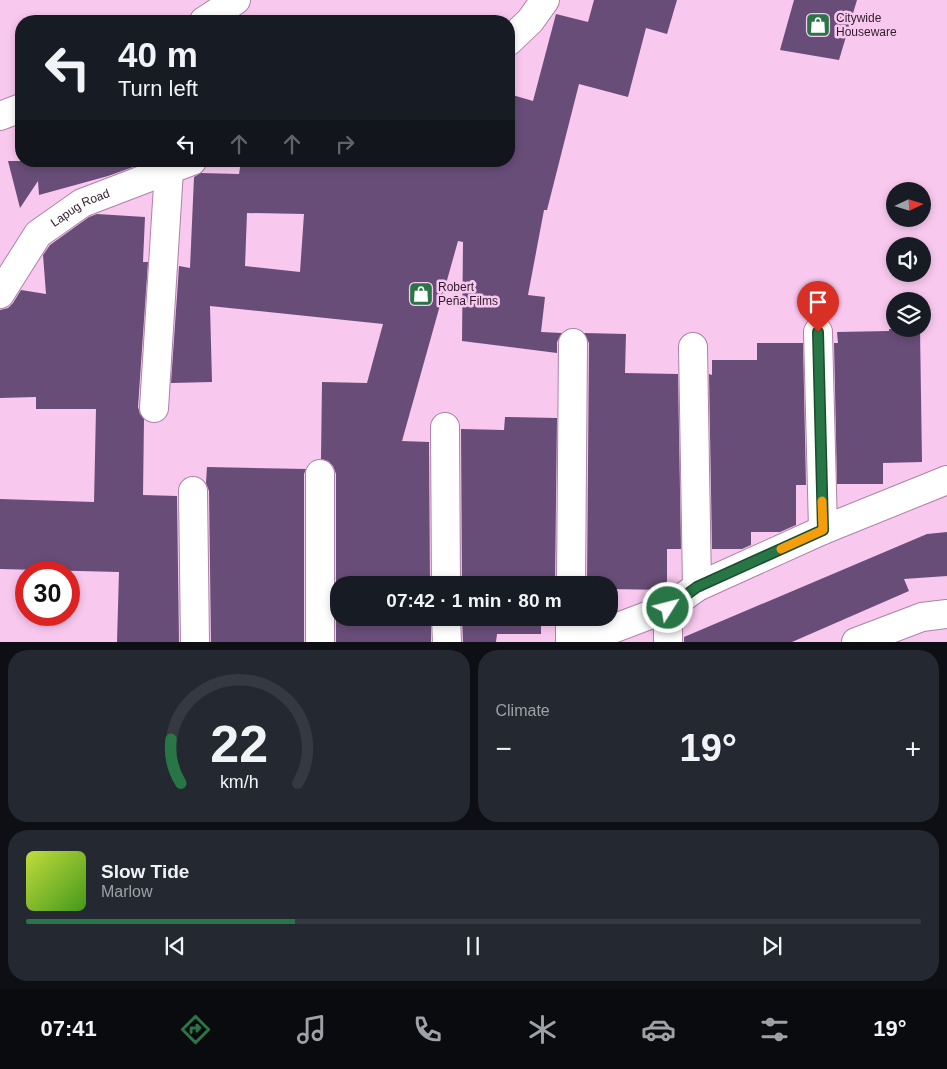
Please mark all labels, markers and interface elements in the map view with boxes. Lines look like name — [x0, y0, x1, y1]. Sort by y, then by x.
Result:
place label: Citywide Houseware — [836, 11, 897, 39]
shop icon: Citywide Houseware — [805, 12, 831, 38]
icon: left — [35, 35, 100, 100]
text: 40 m — [118, 35, 198, 74]
text: Turn left — [118, 76, 198, 101]
icon: left — [172, 130, 200, 158]
icon: ahead — [225, 130, 253, 158]
icon: ahead — [278, 130, 306, 158]
icon: right — [331, 130, 359, 158]
north arrow — [886, 182, 931, 228]
map controls — [886, 182, 931, 337]
street label: Lapug Road — [48, 186, 112, 230]
button: sound — [886, 237, 931, 282]
place label: Robert Peña Films — [438, 280, 498, 308]
shop icon: Robert Peña Films — [408, 281, 434, 307]
pin — [797, 281, 839, 332]
icon: arrive — [804, 288, 832, 316]
button: layers — [886, 292, 931, 337]
speed limit sign: 30 — [15, 561, 80, 626]
position arrow — [641, 581, 693, 633]
text: 07:42 · 1 min · 80 m — [386, 590, 562, 611]
text: Climate — [496, 702, 550, 719]
text: 22 — [210, 715, 268, 773]
text: 19° — [680, 727, 737, 769]
text: − — [496, 733, 512, 764]
text: + — [905, 733, 921, 764]
text: km/h — [219, 772, 258, 792]
text: Slow Tide — [101, 861, 189, 882]
text: Marlow — [101, 883, 153, 900]
icon: previous — [161, 932, 189, 960]
icon: pause — [459, 932, 487, 960]
icon: next — [758, 932, 786, 960]
icon: directions — [178, 1012, 213, 1047]
icon: music — [294, 1012, 329, 1047]
icon: phone — [410, 1012, 445, 1047]
icon: climate — [525, 1012, 560, 1047]
icon: car — [641, 1012, 676, 1047]
icon: filters — [757, 1012, 792, 1047]
text: 07:41 — [40, 1016, 97, 1041]
text: 19° — [873, 1016, 906, 1041]

